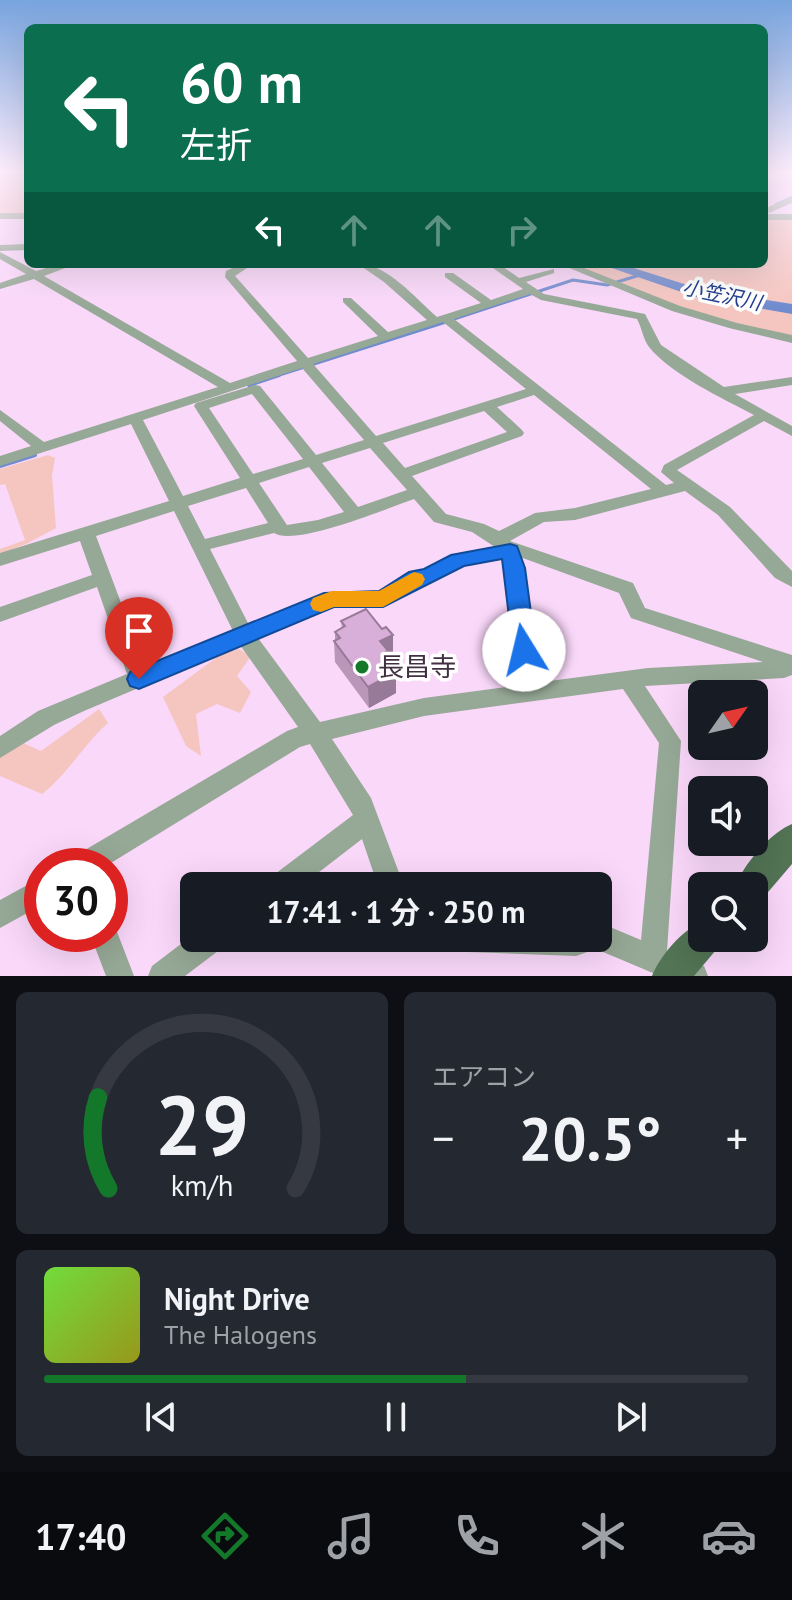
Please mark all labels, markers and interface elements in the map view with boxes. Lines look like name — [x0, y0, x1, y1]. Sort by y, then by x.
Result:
text: 60 m — [180, 46, 303, 118]
icon: left — [48, 56, 152, 160]
text: 左折 — [180, 121, 252, 168]
icon: left — [248, 208, 292, 252]
icon: ahead — [332, 208, 376, 252]
icon: ahead — [416, 208, 460, 252]
icon: right — [500, 208, 544, 252]
water label: 小笠沢川 — [680, 274, 766, 316]
pin — [105, 597, 173, 679]
position arrow — [482, 608, 566, 692]
icon: arrive — [117, 609, 161, 653]
place label: 長昌寺 — [378, 650, 456, 683]
marker: 長昌寺 — [353, 658, 371, 676]
north arrow — [688, 680, 768, 760]
map controls — [688, 680, 768, 952]
button: sound — [688, 776, 768, 856]
speed limit sign: 30 — [24, 848, 128, 952]
button: search — [688, 872, 768, 952]
text: 17:41 · 1 分 · 250 m — [266, 892, 526, 931]
text: エアコン — [432, 1060, 536, 1093]
text: 29 — [155, 1070, 249, 1178]
text: 20.5° — [518, 1099, 662, 1177]
text: − — [432, 1109, 454, 1166]
text: + — [726, 1109, 748, 1166]
text: km/h — [171, 1167, 233, 1204]
text: Night Drive — [164, 1279, 310, 1318]
text: The Halogens — [164, 1318, 317, 1351]
icon: previous — [139, 1395, 183, 1439]
icon: pause — [374, 1395, 418, 1439]
icon: next — [609, 1395, 653, 1439]
icon: directions — [197, 1508, 253, 1564]
icon: music — [323, 1508, 379, 1564]
icon: phone — [449, 1508, 505, 1564]
icon: climate — [575, 1508, 631, 1564]
icon: car — [701, 1508, 757, 1564]
text: 17:40 — [35, 1513, 126, 1560]

